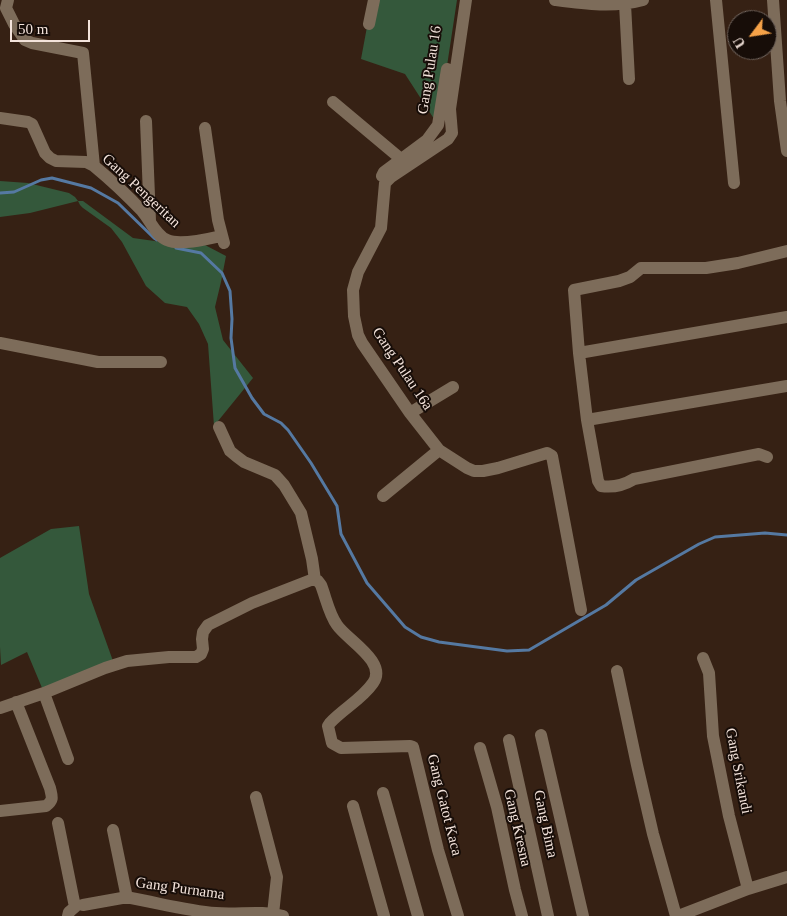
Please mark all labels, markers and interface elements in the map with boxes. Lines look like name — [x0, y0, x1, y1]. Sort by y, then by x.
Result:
scale bar — [12, 10, 92, 42]
north arrow — [727, 10, 777, 60]
text: 50 m — [18, 21, 48, 37]
street label: Gang Pulau 16 — [414, 25, 446, 115]
text: U — [731, 34, 749, 51]
street label: Gang Pengeritan — [98, 150, 184, 232]
street label: Gang Pulau 16a — [368, 324, 436, 414]
street label: Gang Srikandi — [721, 727, 755, 815]
street label: Gang Gatot Kaca — [423, 752, 465, 858]
street label: Gang Kresna — [499, 788, 535, 868]
street label: Gang Bima — [529, 789, 561, 859]
street label: Gang Purnama — [134, 874, 226, 904]

